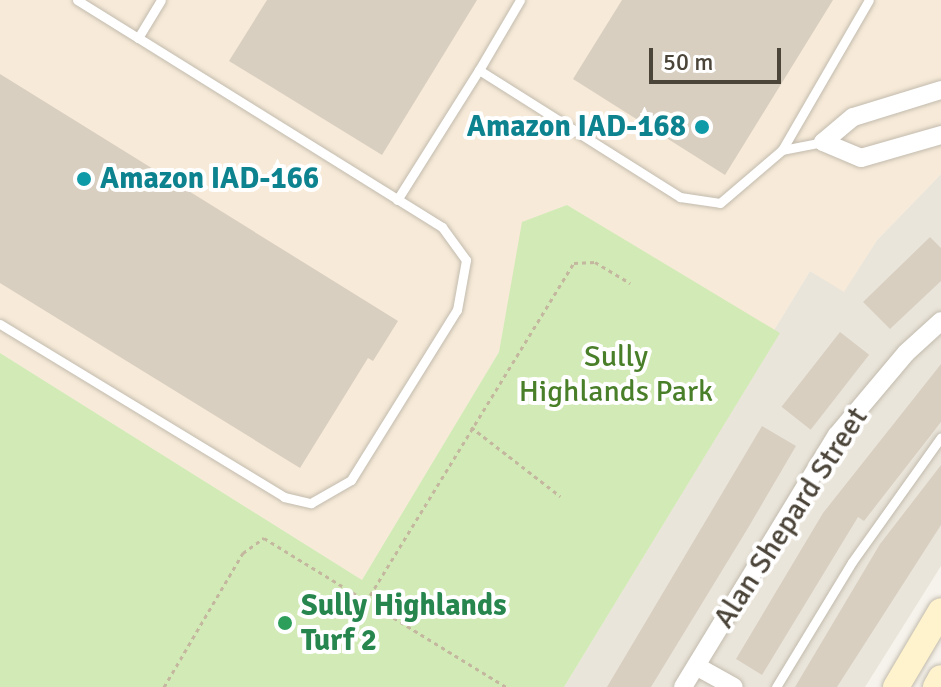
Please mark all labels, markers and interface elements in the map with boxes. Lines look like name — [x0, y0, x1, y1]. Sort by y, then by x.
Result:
scale bar — [653, 32, 785, 82]
text: 50 m — [663, 47, 713, 77]
place label: Amazon IAD-168 — [467, 109, 686, 145]
marker: Amazon IAD-168 — [693, 118, 711, 136]
place label: Amazon IAD-166 — [100, 161, 319, 197]
marker: Amazon IAD-166 — [75, 170, 93, 188]
park label: Sully Highlands Park — [519, 339, 713, 410]
street label: Alan Shepard Street — [706, 401, 876, 635]
place label: Sully Highlands Turf 2 — [301, 588, 506, 658]
marker: Sully Highlands Turf 2 — [276, 614, 294, 632]

